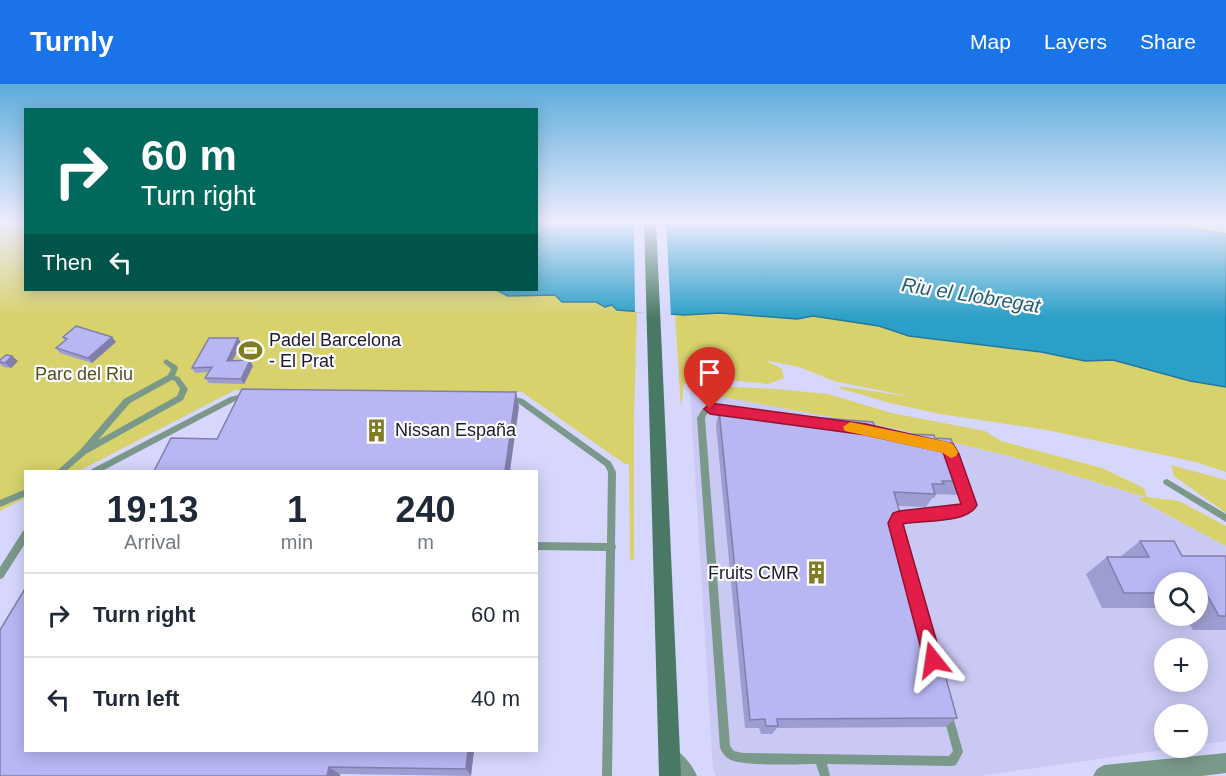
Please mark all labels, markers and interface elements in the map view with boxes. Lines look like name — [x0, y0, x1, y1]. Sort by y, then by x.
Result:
text: Turnly — [30, 26, 113, 57]
text: Map — [970, 30, 1011, 53]
text: Layers — [1044, 30, 1107, 53]
text: Share — [1140, 30, 1196, 53]
icon: right — [42, 132, 120, 210]
text: 60 m — [141, 132, 237, 179]
text: Turn right — [141, 181, 256, 211]
icon: left — [104, 246, 137, 279]
text: Then — [42, 250, 92, 275]
water label: Riu el Llobregat — [900, 273, 1043, 317]
place label: Padel Barcelona - El Prat — [269, 330, 402, 371]
sports icon: Padel Barcelona - El Prat — [238, 337, 264, 363]
pin — [684, 347, 735, 409]
icon: arrive — [693, 356, 726, 389]
park label: Parc del Riu — [35, 364, 133, 384]
building icon: Nissan España — [364, 417, 390, 443]
place label: Nissan España — [395, 420, 517, 440]
text: 19:13 — [106, 489, 198, 530]
text: 1 — [287, 489, 307, 530]
text: 240 — [395, 489, 456, 530]
text: Arrival — [124, 531, 181, 553]
text: min — [281, 531, 313, 553]
text: m — [417, 531, 434, 553]
building icon: Fruits CMR — [804, 560, 830, 586]
place label: Fruits CMR — [708, 563, 799, 583]
map controls — [1154, 572, 1208, 758]
button: search — [1154, 572, 1208, 626]
icon: right — [42, 599, 75, 632]
text: Turn right — [93, 602, 195, 627]
text: 60 m — [471, 602, 520, 627]
position arrow — [901, 628, 965, 692]
button: + — [1154, 638, 1208, 692]
icon: left — [42, 683, 75, 716]
text: Turn left — [93, 686, 179, 711]
text: 40 m — [471, 686, 520, 711]
button: − — [1154, 704, 1208, 758]

